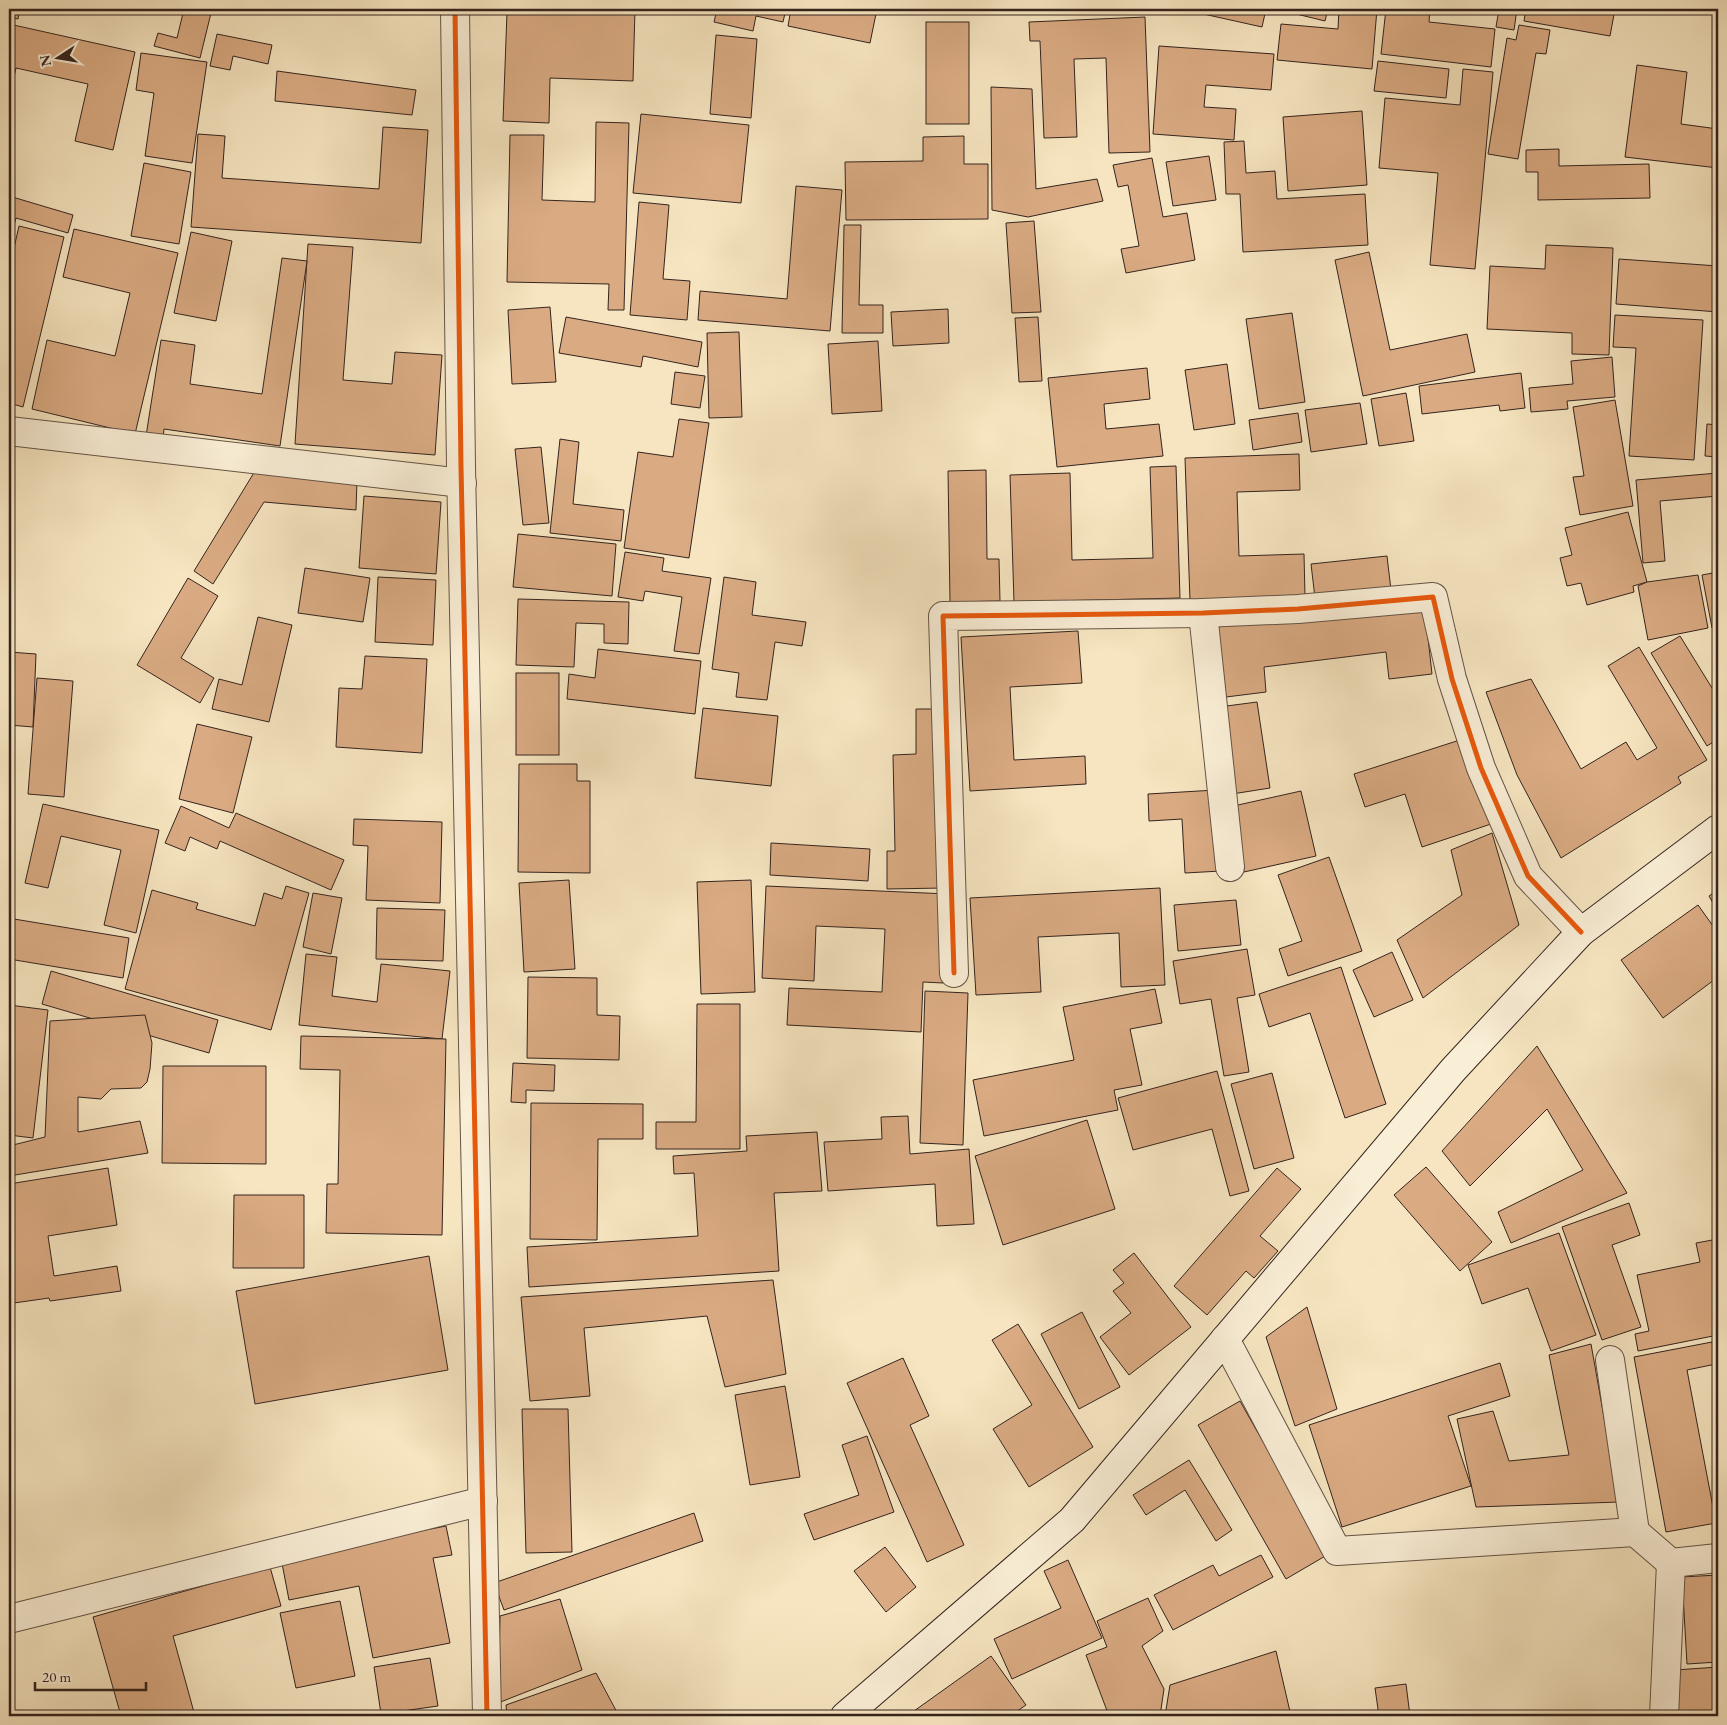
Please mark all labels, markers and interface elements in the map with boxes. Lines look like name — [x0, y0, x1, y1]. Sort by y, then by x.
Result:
north arrow — [32, 32, 82, 82]
text: N — [35, 53, 55, 68]
scale bar — [35, 1660, 146, 1692]
text: 20 m — [42, 1667, 71, 1686]

